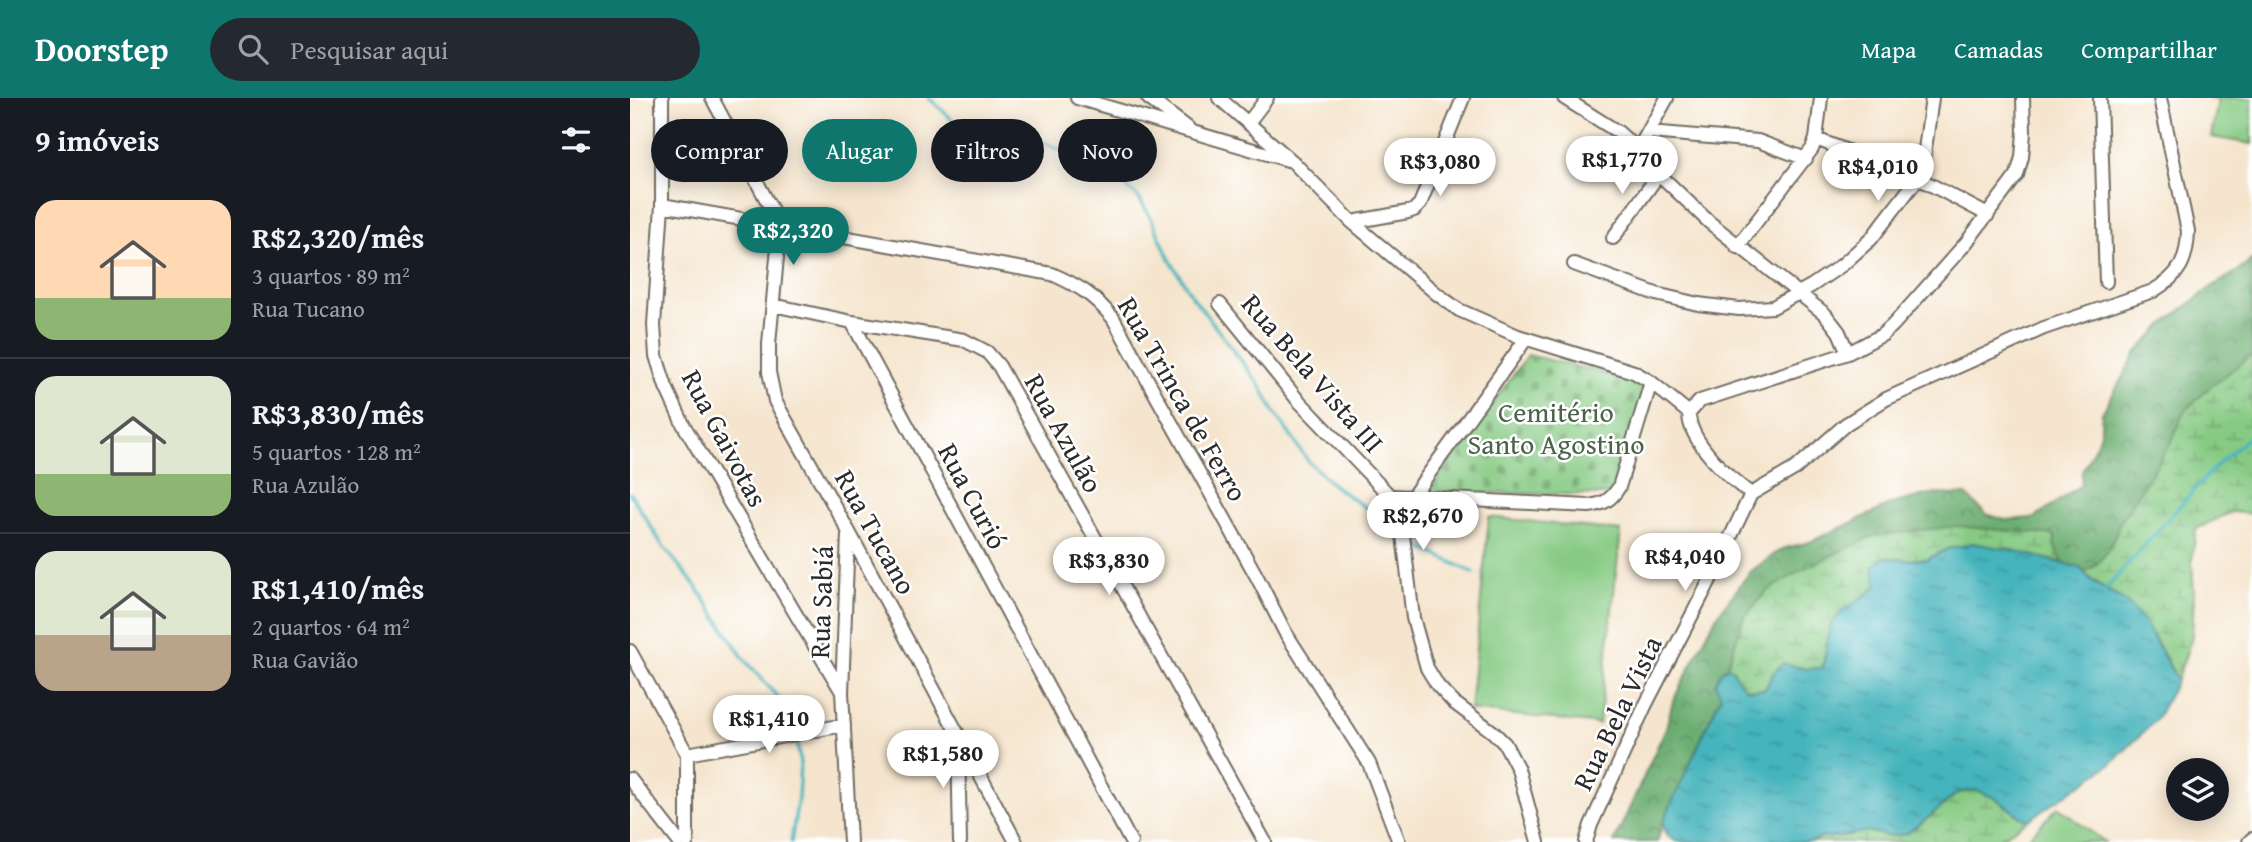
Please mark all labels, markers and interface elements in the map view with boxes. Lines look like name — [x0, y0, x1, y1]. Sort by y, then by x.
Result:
search box — [210, 18, 700, 81]
text: Doorstep — [35, 25, 168, 73]
icon: search — [234, 30, 272, 68]
text: Pesquisar aqui — [290, 30, 448, 69]
text: Mapa — [1861, 32, 1916, 67]
text: Camadas — [1954, 32, 2043, 67]
text: Compartilhar — [2081, 32, 2217, 67]
text: 9 imóveis — [35, 118, 160, 162]
chip: Comprar — [651, 119, 788, 182]
chip: Alugar — [802, 119, 917, 182]
chip: Filtros — [931, 119, 1044, 182]
chip: Novo — [1058, 119, 1157, 182]
icon: filters — [557, 121, 595, 159]
pin: R$1,770 — [1557, 136, 1687, 196]
pin: R$3,080 — [1375, 139, 1505, 198]
text: R$1,770 — [1582, 142, 1662, 175]
text: R$3,080 — [1400, 144, 1480, 177]
pin: R$4,010 — [1813, 144, 1943, 203]
text: R$4,010 — [1838, 149, 1918, 182]
pin: R$2,320 — [728, 208, 858, 267]
text: R$2,320 — [753, 213, 833, 246]
text: R$2,320/mês — [252, 215, 424, 259]
icon: home — [91, 228, 175, 312]
text: 3 quartos · 89 m² — [252, 259, 410, 292]
street label: Rua Bela Vista III — [1232, 284, 1394, 461]
street label: Rua Trinca de Ferro — [1108, 289, 1259, 509]
text: Rua Tucano — [252, 292, 365, 325]
street label: Rua Gaivotas — [672, 362, 779, 514]
street label: Rua Azulão — [1015, 366, 1114, 500]
text: R$3,830/mês — [252, 391, 424, 435]
park label: Cemitério Santo Agostino — [1467, 391, 1645, 464]
icon: home — [91, 404, 175, 488]
text: 5 quartos · 128 m² — [252, 435, 421, 468]
street label: Rua Curió — [928, 435, 1018, 556]
street label: Rua Tucano — [825, 462, 928, 602]
text: Rua Azulão — [252, 468, 359, 501]
pin: R$2,670 — [1358, 492, 1488, 552]
text: R$2,670 — [1383, 498, 1463, 531]
pin: R$4,040 — [1620, 533, 1750, 593]
pin: R$3,830 — [1044, 538, 1174, 597]
text: R$4,040 — [1645, 539, 1725, 572]
text: R$3,830 — [1069, 543, 1149, 576]
street label: Rua Sabiá — [798, 544, 843, 659]
text: R$1,410/mês — [252, 566, 424, 610]
icon: home — [91, 579, 175, 663]
text: 2 quartos · 64 m² — [252, 610, 410, 643]
street label: Rua Bela Vista — [1561, 628, 1672, 797]
text: Rua Gavião — [252, 643, 358, 676]
pin: R$1,410 — [704, 696, 834, 755]
text: R$1,410 — [729, 701, 809, 734]
pin: R$1,580 — [878, 730, 1008, 790]
text: R$1,580 — [903, 736, 983, 769]
map controls — [2166, 758, 2229, 821]
button: layers — [2166, 758, 2229, 821]

